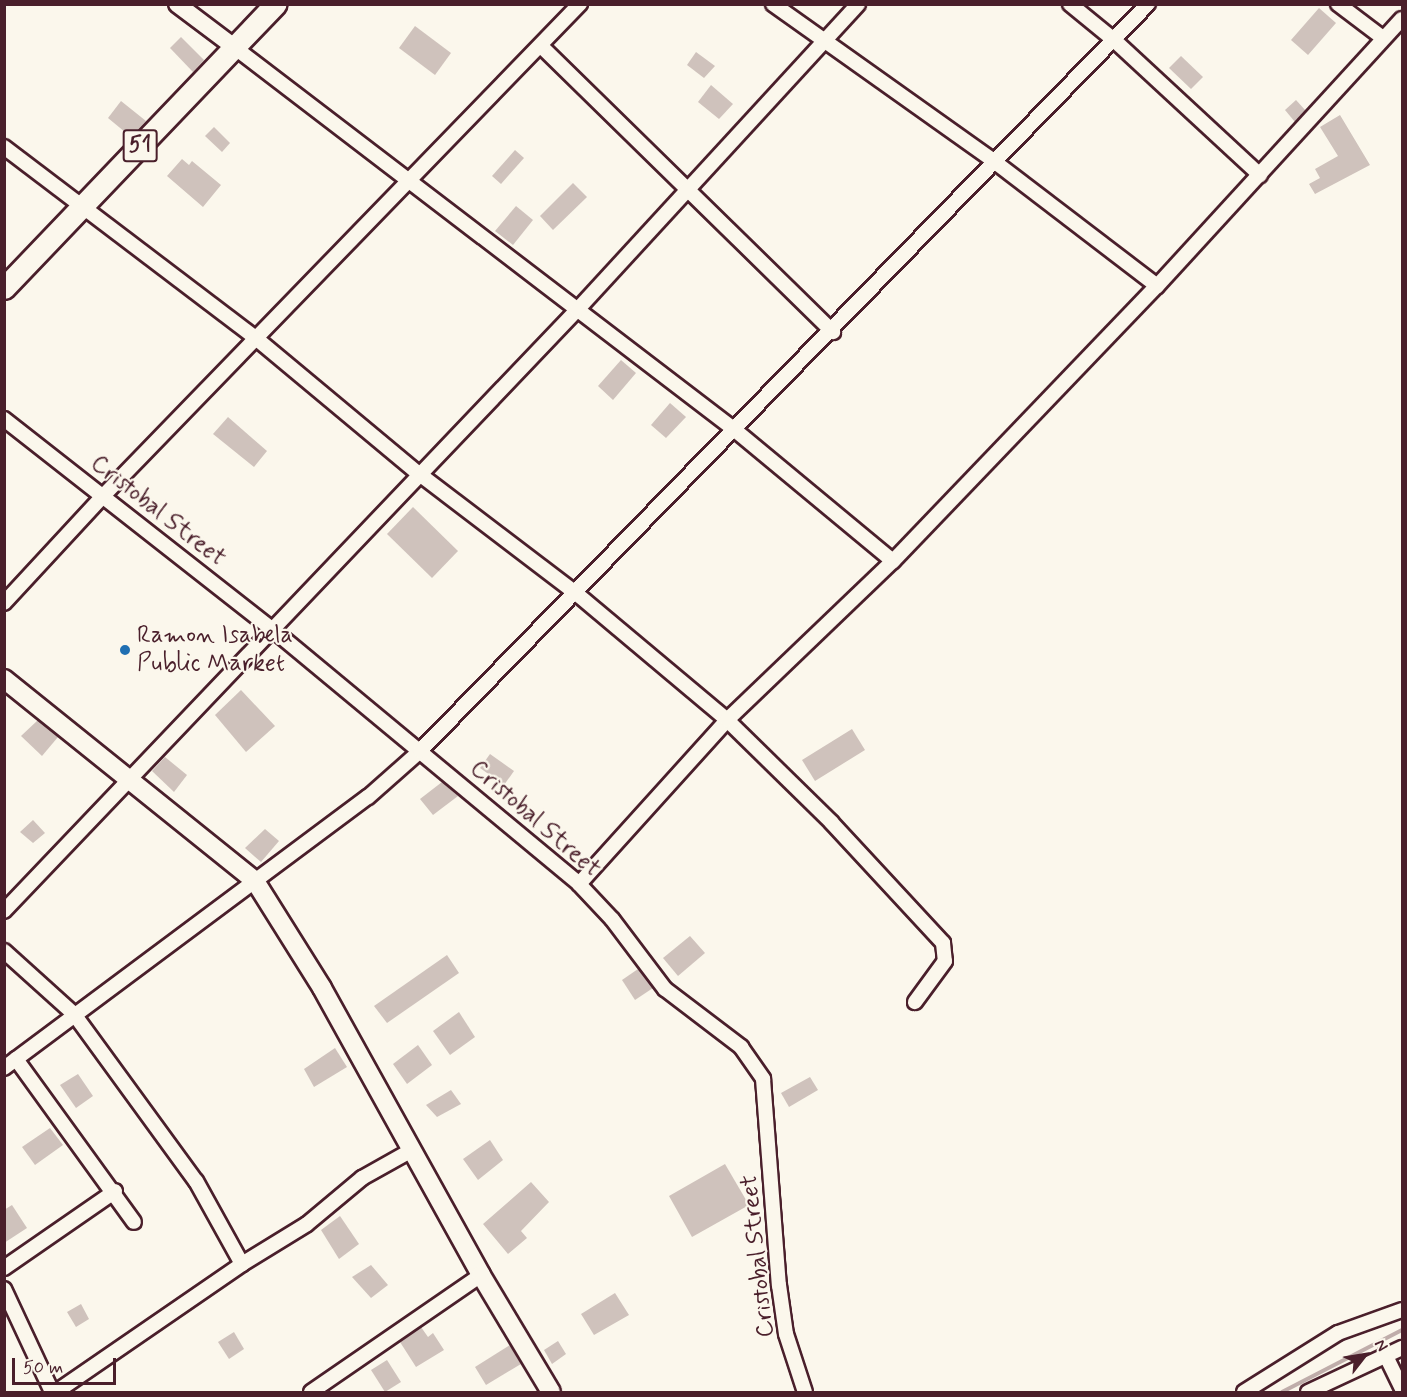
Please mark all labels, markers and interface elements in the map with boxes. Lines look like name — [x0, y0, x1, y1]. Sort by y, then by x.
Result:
road number: 51 — [122, 127, 158, 165]
street label: Cristobal Street — [85, 450, 231, 572]
place label: Ramon Isabela Public Market — [137, 622, 297, 678]
marker: Ramon Isabela Public Market — [118, 643, 132, 657]
street label: Cristobal Street — [464, 755, 606, 883]
street label: Cristobal Street — [735, 1174, 781, 1338]
north arrow — [1335, 1325, 1395, 1385]
text: N — [1369, 1335, 1393, 1355]
scale bar — [15, 1346, 118, 1384]
text: 50 m — [23, 1356, 63, 1380]

